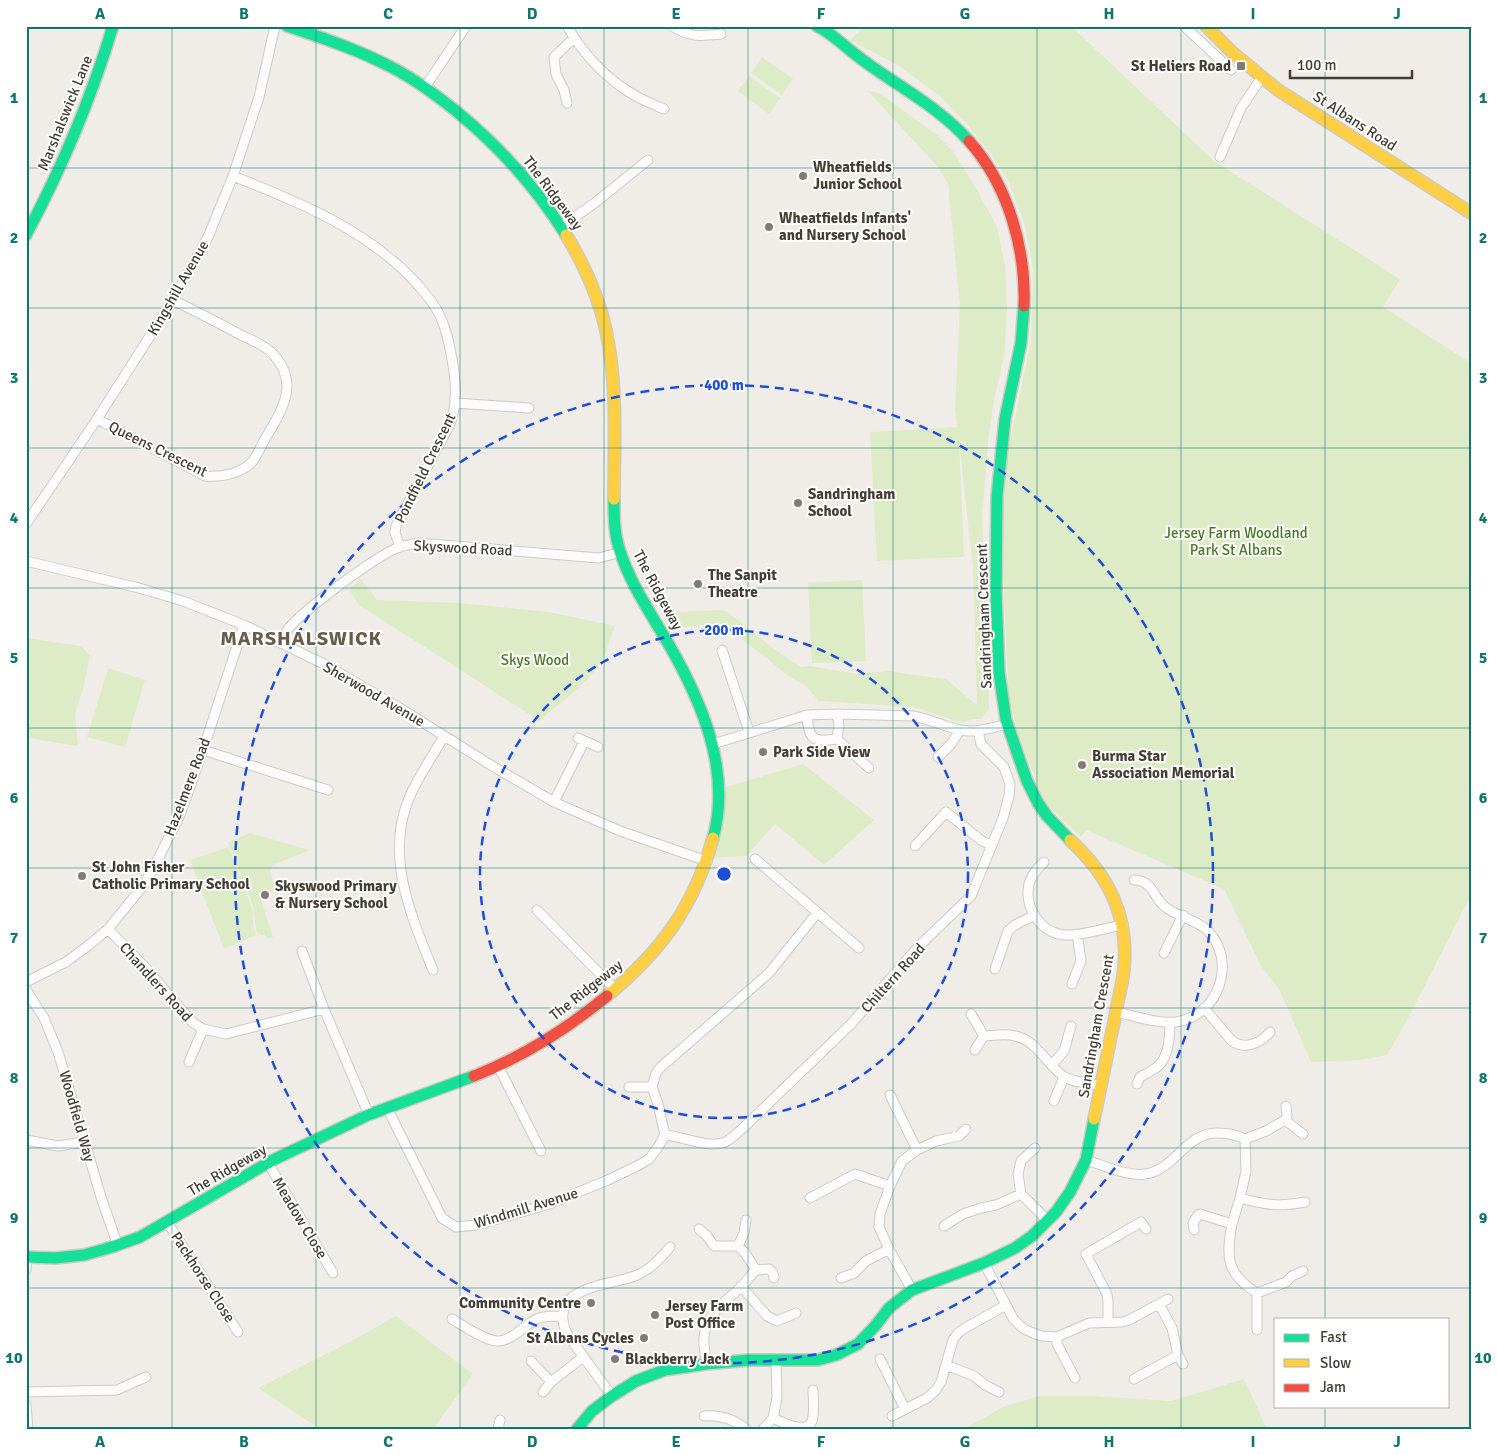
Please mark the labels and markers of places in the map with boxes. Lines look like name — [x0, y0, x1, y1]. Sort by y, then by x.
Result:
place label: St Heliers Road — [1131, 57, 1231, 75]
marker: St Heliers Road — [1235, 60, 1247, 72]
place label: Wheatfields Junior School — [813, 158, 902, 193]
marker: Wheatfields Junior School — [797, 170, 809, 182]
place label: Wheatfields Infants' and Nursery School — [779, 209, 911, 244]
marker: Wheatfields Infants' and Nursery School — [763, 221, 775, 233]
place label: Sandringham School — [808, 485, 895, 520]
marker: Sandringham School — [792, 497, 804, 509]
place label: The Sanpit Theatre — [708, 566, 777, 601]
marker: The Sanpit Theatre — [692, 578, 704, 590]
place label: Park Side View — [773, 743, 871, 761]
marker: Park Side View — [757, 746, 769, 758]
place label: Burma Star Association Memorial — [1092, 747, 1235, 782]
marker: Burma Star Association Memorial — [1076, 759, 1088, 771]
place label: St John Fisher Catholic Primary School — [92, 858, 250, 893]
centre of rings — [715, 865, 733, 883]
marker: St John Fisher Catholic Primary School — [76, 870, 88, 882]
place label: Skyswood Primary & Nursery School — [275, 877, 397, 912]
marker: Skyswood Primary & Nursery School — [259, 889, 271, 901]
place label: Community Centre — [459, 1294, 581, 1312]
marker: Community Centre — [585, 1297, 597, 1309]
place label: Jersey Farm Post Office — [665, 1297, 743, 1332]
marker: Jersey Farm Post Office — [649, 1309, 661, 1321]
place label: St Albans Cycles — [527, 1329, 634, 1347]
marker: St Albans Cycles — [638, 1332, 650, 1344]
place label: Blackberry Jack — [625, 1350, 730, 1368]
marker: Blackberry Jack — [609, 1353, 621, 1365]

